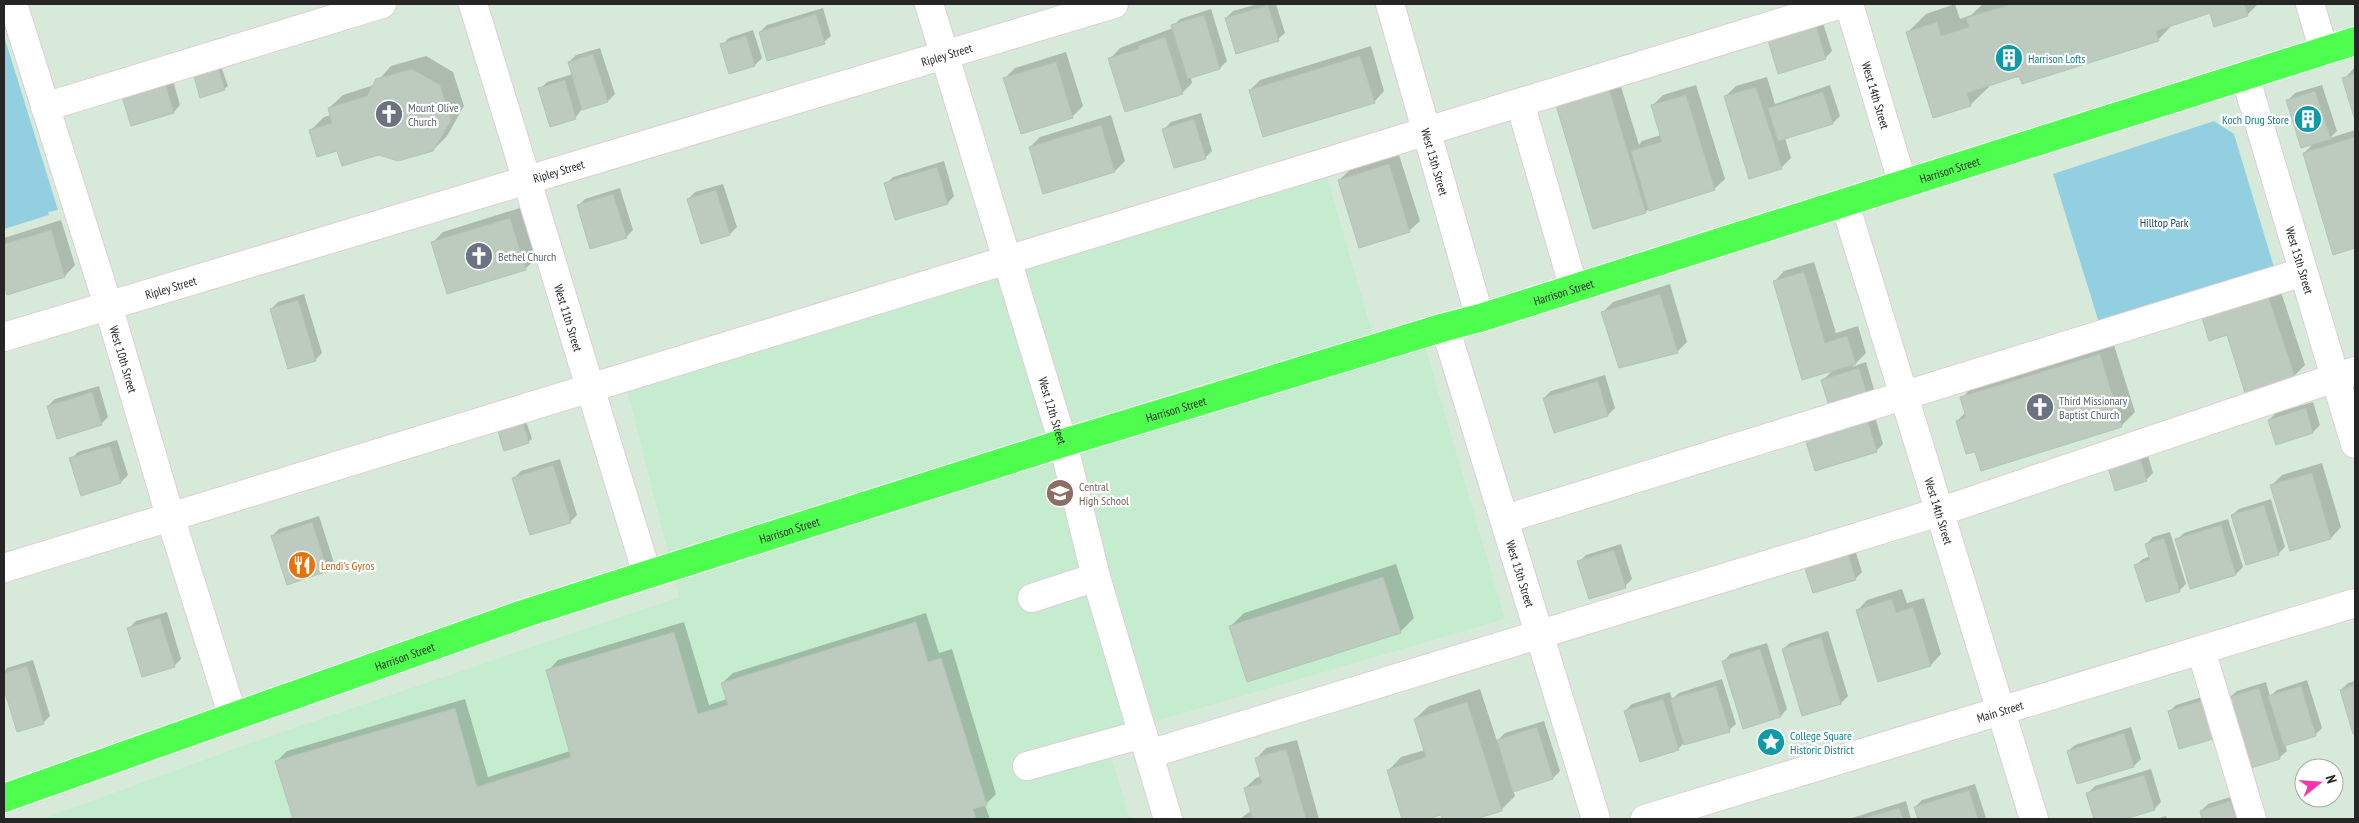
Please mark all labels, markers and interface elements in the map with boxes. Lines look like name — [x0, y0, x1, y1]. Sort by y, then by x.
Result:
street label: Ripley Street — [919, 39, 975, 69]
building icon: Harrison Lofts — [1994, 43, 2024, 73]
place label: Harrison Lofts — [2028, 51, 2085, 66]
street label: West 14th Street — [1859, 60, 1893, 131]
church icon: Mount Olive Church — [374, 99, 404, 129]
place label: Mount Olive Church — [408, 100, 459, 129]
building icon: Koch Drug Store — [2293, 104, 2323, 134]
place label: Koch Drug Store — [2222, 112, 2289, 127]
street label: West 13th Street — [1418, 126, 1452, 198]
street label: Harrison Street — [1918, 153, 1982, 186]
street label: Ripley Street — [531, 156, 587, 185]
park label: Hilltop Park — [2140, 215, 2189, 230]
street label: West 15th Street — [2283, 225, 2317, 296]
church icon: Bethel Church — [464, 241, 494, 271]
place label: Bethel Church — [498, 249, 556, 264]
street label: Ripley Street — [143, 272, 199, 302]
street label: Harrison Street — [1531, 275, 1596, 308]
street label: West 11th Street — [551, 282, 586, 354]
street label: West 10th Street — [107, 324, 141, 395]
street label: West 12th Street — [1036, 375, 1071, 447]
street label: Harrison Street — [1144, 392, 1209, 425]
church icon: Third Missionary Baptist Church — [2025, 392, 2055, 422]
place label: Third Missionary Baptist Church — [2059, 393, 2128, 422]
street label: West 14th Street — [1922, 475, 1957, 547]
school or university icon: Central High School — [1045, 478, 1075, 508]
place label: Central High School — [1079, 479, 1129, 508]
street label: Harrison Street — [757, 513, 822, 546]
street label: West 13th Street — [1503, 538, 1538, 610]
restaurant icon: Lendi's Gyros — [287, 550, 317, 580]
place label: Lendi's Gyros — [321, 558, 375, 573]
street label: Harrison Street — [373, 638, 437, 673]
street label: Main Street — [1975, 697, 2026, 725]
place icon: College Square Historic District — [1756, 727, 1786, 757]
place label: College Square Historic District — [1790, 728, 1854, 757]
north arrow — [2294, 758, 2344, 808]
text: N — [2322, 773, 2341, 785]

